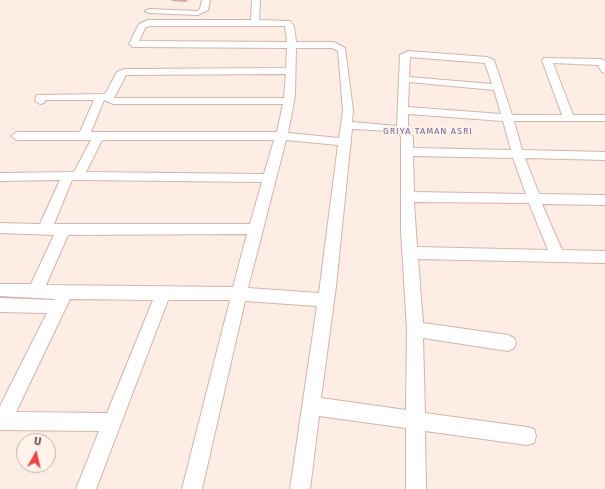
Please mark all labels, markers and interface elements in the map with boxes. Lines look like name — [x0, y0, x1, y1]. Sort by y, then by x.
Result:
district label: GRIYA TAMAN ASRI — [383, 126, 473, 136]
north arrow — [16, 433, 56, 473]
text: U — [33, 435, 42, 449]

